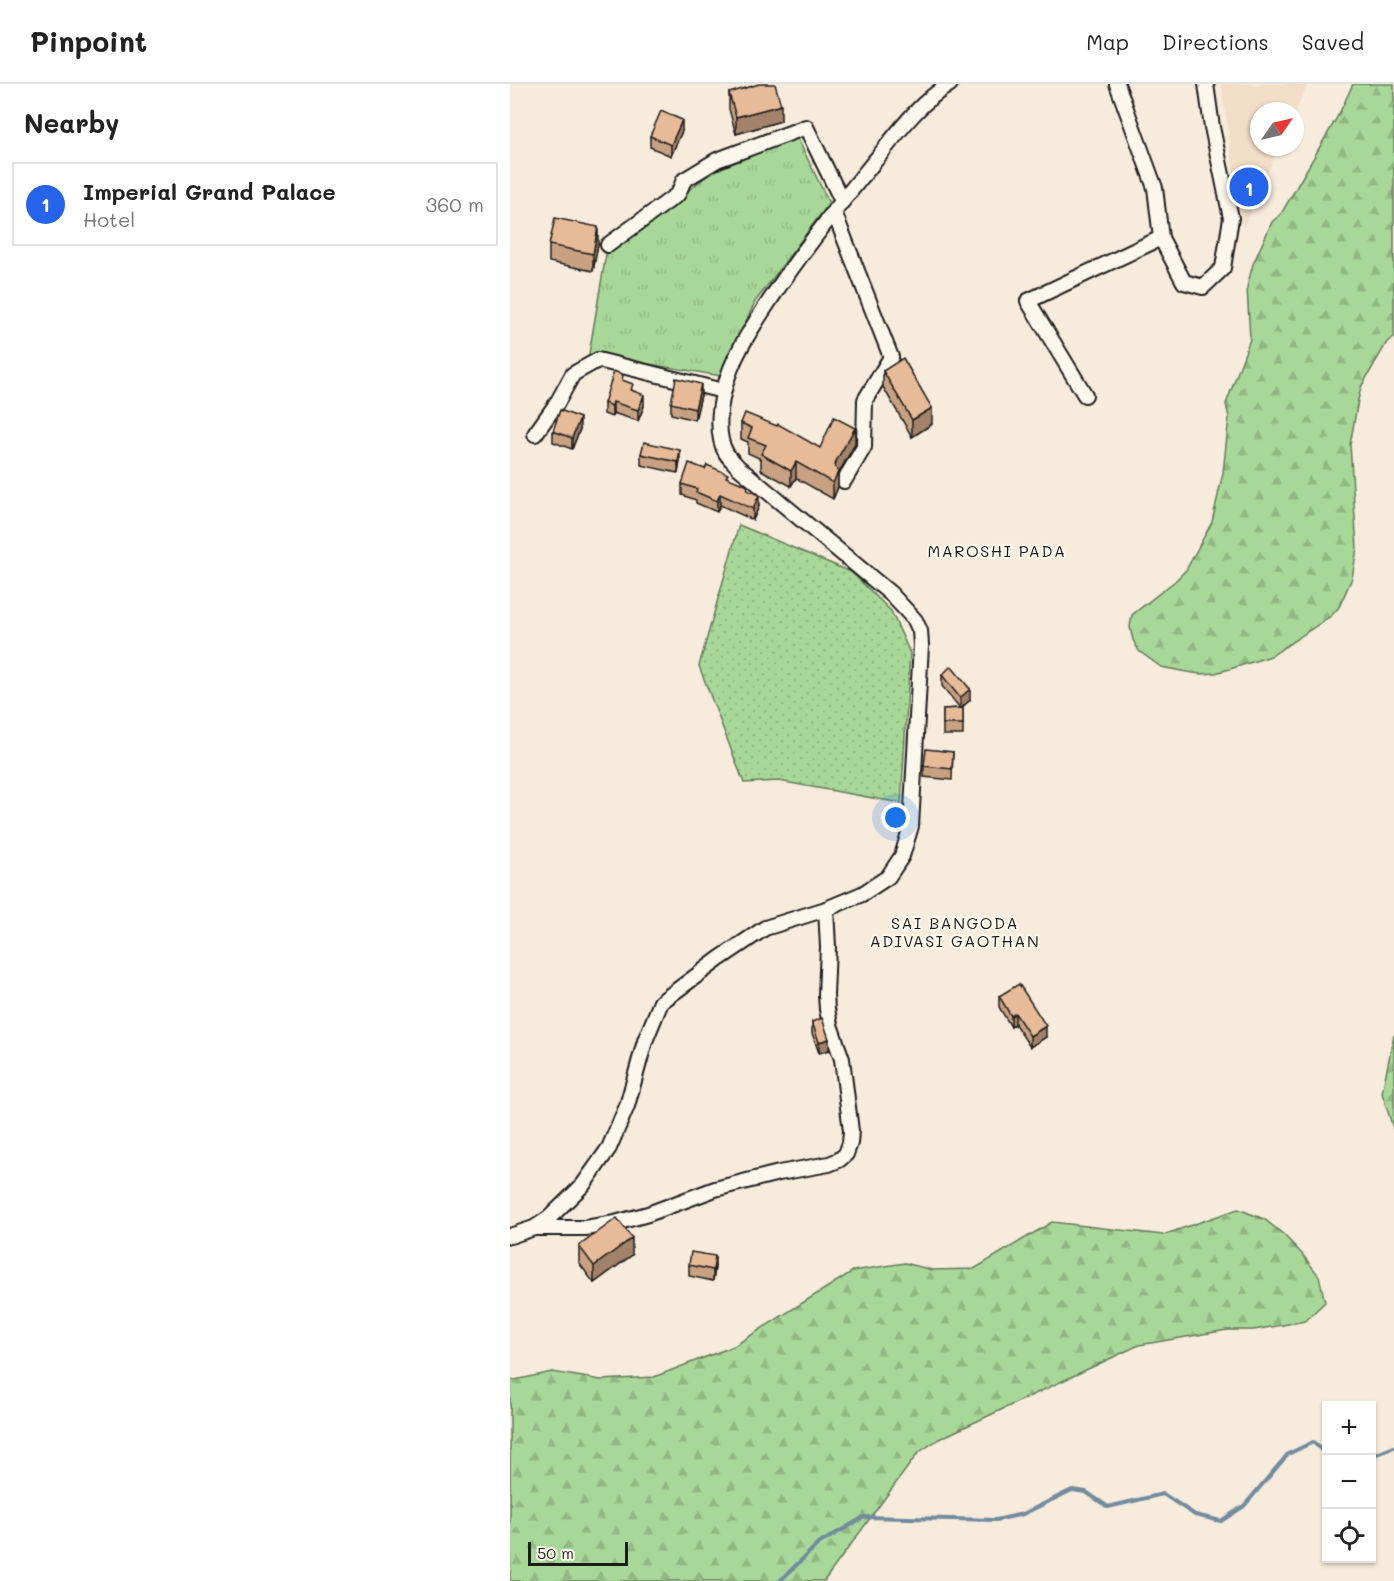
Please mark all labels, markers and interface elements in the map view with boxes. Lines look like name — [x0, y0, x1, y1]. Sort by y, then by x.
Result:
text: Pinpoint — [30, 23, 147, 59]
text: Map — [1086, 28, 1129, 55]
text: Directions — [1162, 28, 1269, 55]
text: Saved — [1302, 28, 1364, 55]
north arrow — [1250, 102, 1304, 156]
text: Nearby — [24, 106, 119, 140]
pin: 1 — [1230, 164, 1268, 210]
text: Imperial Grand Palace — [83, 177, 336, 206]
text: 1 — [41, 191, 50, 217]
text: 360 m — [426, 191, 484, 217]
text: Hotel — [83, 206, 135, 232]
district label: MAROSHI PADA — [928, 540, 1066, 561]
your location — [881, 803, 910, 832]
district label: SAI BANGODA ADIVASI GAOTHAN — [870, 912, 1040, 951]
map controls — [1322, 1401, 1376, 1563]
button: + — [1322, 1401, 1376, 1455]
button: − — [1322, 1455, 1376, 1509]
button: locate — [1322, 1509, 1376, 1563]
scale bar — [528, 1539, 628, 1566]
text: 50 m — [537, 1542, 574, 1563]

